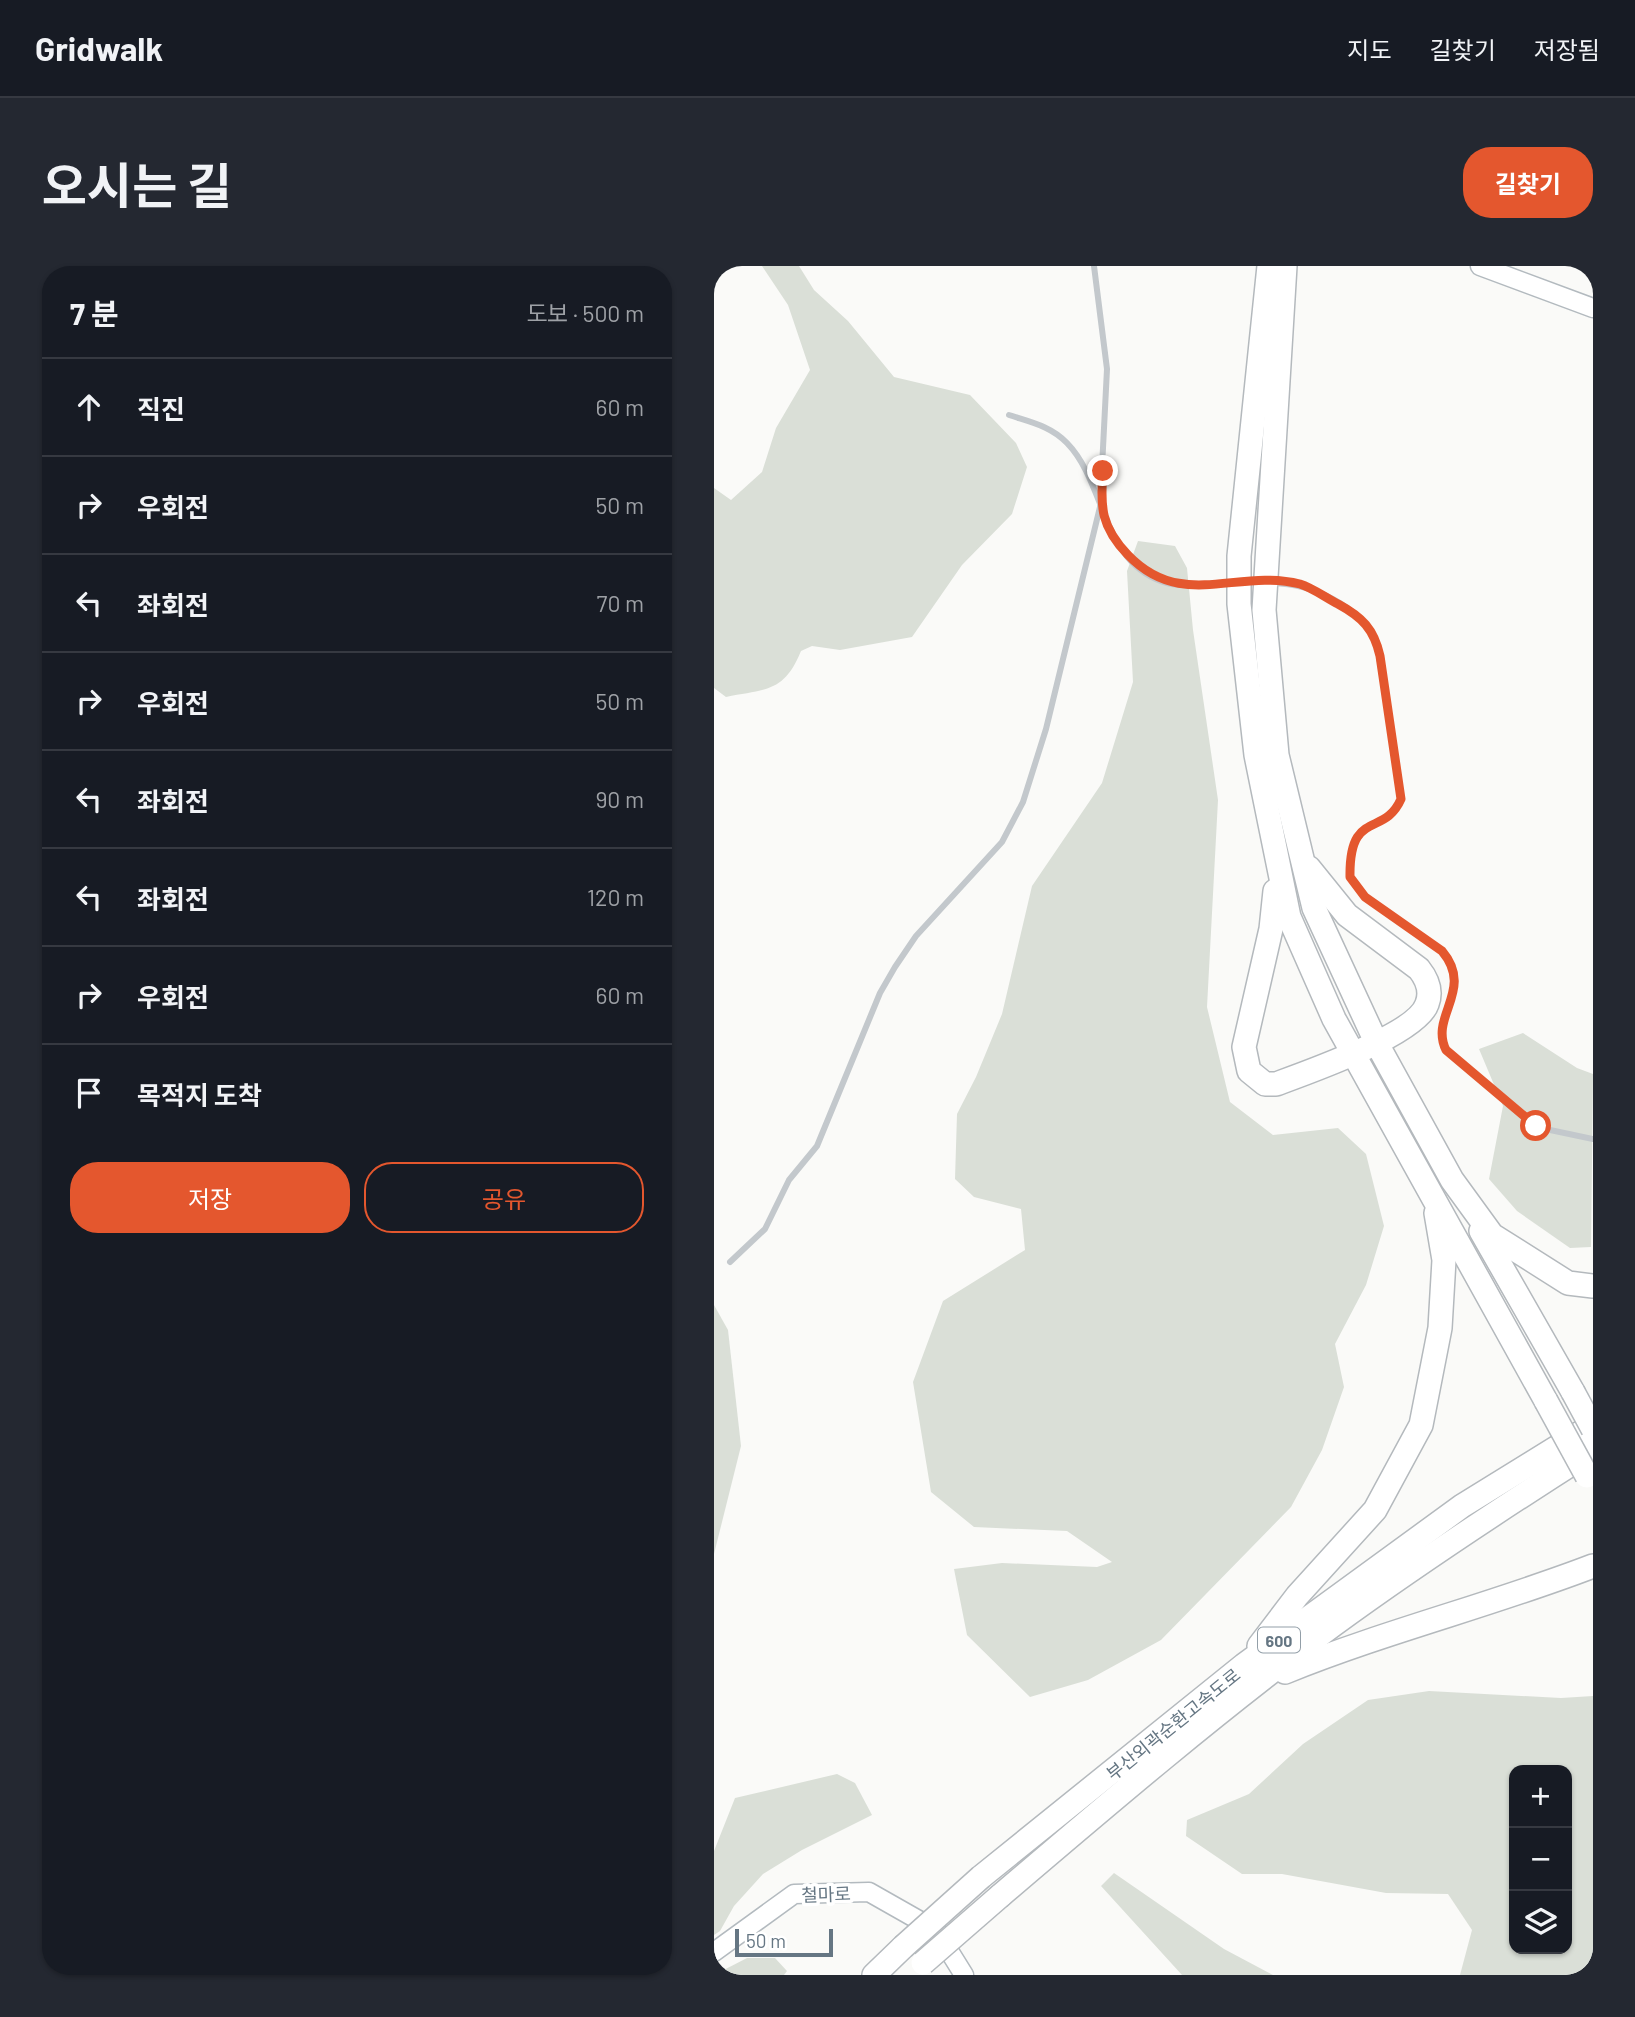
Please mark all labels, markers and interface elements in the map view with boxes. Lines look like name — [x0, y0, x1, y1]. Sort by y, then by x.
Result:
text: Gridwalk — [35, 28, 163, 68]
text: 지도 — [1347, 35, 1392, 64]
text: 길찾기 — [1430, 35, 1496, 64]
text: 저장됨 — [1534, 35, 1600, 64]
button: 길찾기 — [1463, 147, 1593, 218]
text: 오시는 길 — [42, 155, 232, 214]
text: 7 분 — [70, 295, 118, 331]
text: 도보 · 500 m — [526, 299, 644, 327]
icon: ahead — [70, 388, 108, 426]
text: 직진 — [137, 393, 185, 424]
text: 60 m — [596, 393, 644, 421]
route end — [1087, 455, 1118, 486]
icon: right — [70, 486, 108, 524]
text: 우회전 — [137, 491, 209, 522]
text: 50 m — [596, 491, 644, 519]
icon: left — [70, 584, 108, 622]
text: 좌회전 — [137, 589, 209, 620]
text: 70 m — [597, 589, 644, 617]
icon: right — [70, 682, 108, 720]
text: 우회전 — [137, 687, 209, 718]
text: 50 m — [596, 687, 644, 715]
icon: left — [70, 780, 108, 818]
text: 좌회전 — [137, 785, 209, 816]
text: 90 m — [595, 785, 644, 813]
icon: left — [70, 878, 108, 916]
text: 좌회전 — [137, 883, 209, 914]
text: 120 m — [587, 883, 644, 911]
icon: right — [70, 976, 108, 1014]
text: 우회전 — [137, 981, 209, 1012]
text: 60 m — [596, 981, 644, 1009]
icon: arrive — [70, 1074, 108, 1112]
text: 목적지 도착 — [137, 1079, 262, 1110]
route start — [1520, 1110, 1551, 1141]
button: 저장 — [70, 1162, 350, 1233]
button: 공유 — [364, 1162, 644, 1233]
road number: 600 — [1258, 1628, 1300, 1652]
street label: 부산외곽순환고속도로 — [1102, 1663, 1244, 1785]
map controls — [1509, 1765, 1572, 1954]
button: + — [1509, 1765, 1572, 1828]
button: − — [1509, 1828, 1572, 1891]
street label: 철마로 — [801, 1882, 851, 1906]
button: layers — [1509, 1891, 1572, 1954]
scale bar — [735, 1926, 833, 1958]
text: 50 m — [746, 1929, 786, 1952]

